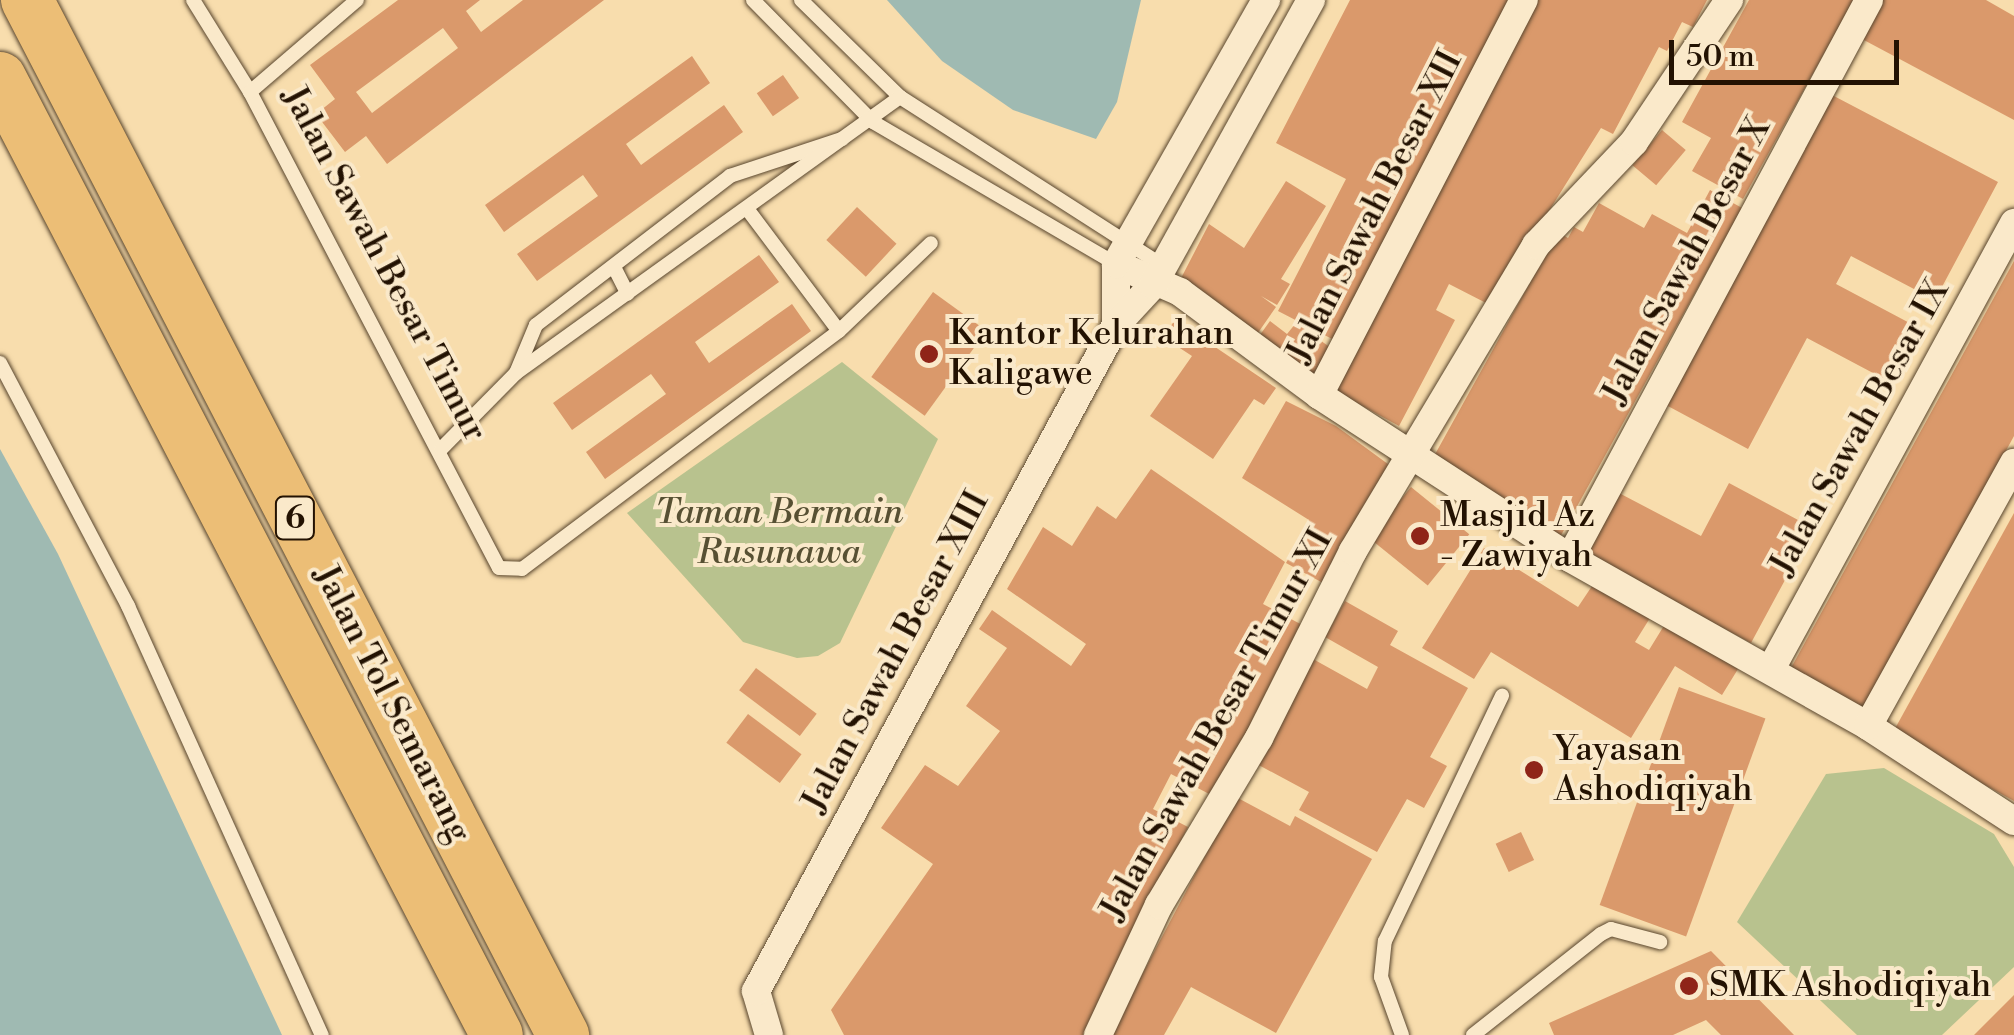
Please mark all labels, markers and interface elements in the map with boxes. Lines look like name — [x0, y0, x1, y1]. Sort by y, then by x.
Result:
scale bar — [1674, 20, 1904, 82]
text: 50 m — [1686, 38, 1755, 76]
street label: Jalan Sawah Besar XII — [1278, 44, 1472, 370]
street label: Jalan Sawah Besar Timur — [273, 79, 495, 449]
street label: Jalan Sawah Besar X — [1594, 111, 1780, 411]
street label: Jalan Sawah Besar IX — [1761, 273, 1959, 583]
place label: Kantor Kelurahan Kaligawe — [949, 313, 1234, 395]
marker: Kantor Kelurahan Kaligawe — [918, 343, 940, 365]
street label: Jalan Sawah Besar XIII — [794, 484, 998, 820]
road number: 6 — [272, 491, 318, 545]
park label: Taman Bermain Rusunawa — [655, 492, 903, 574]
place label: Masjid Az - Zawiyah — [1440, 495, 1595, 577]
street label: Jalan Sawah Besar Timur XI — [1092, 522, 1342, 928]
marker: Masjid Az - Zawiyah — [1409, 525, 1431, 547]
street label: Jalan Tol Semarang — [304, 558, 480, 850]
place label: Yayasan Ashodiqiyah — [1554, 729, 1753, 811]
marker: Yayasan Ashodiqiyah — [1523, 759, 1545, 781]
place label: SMK Ashodiqiyah — [1709, 965, 1991, 1007]
marker: SMK Ashodiqiyah — [1678, 975, 1700, 997]

